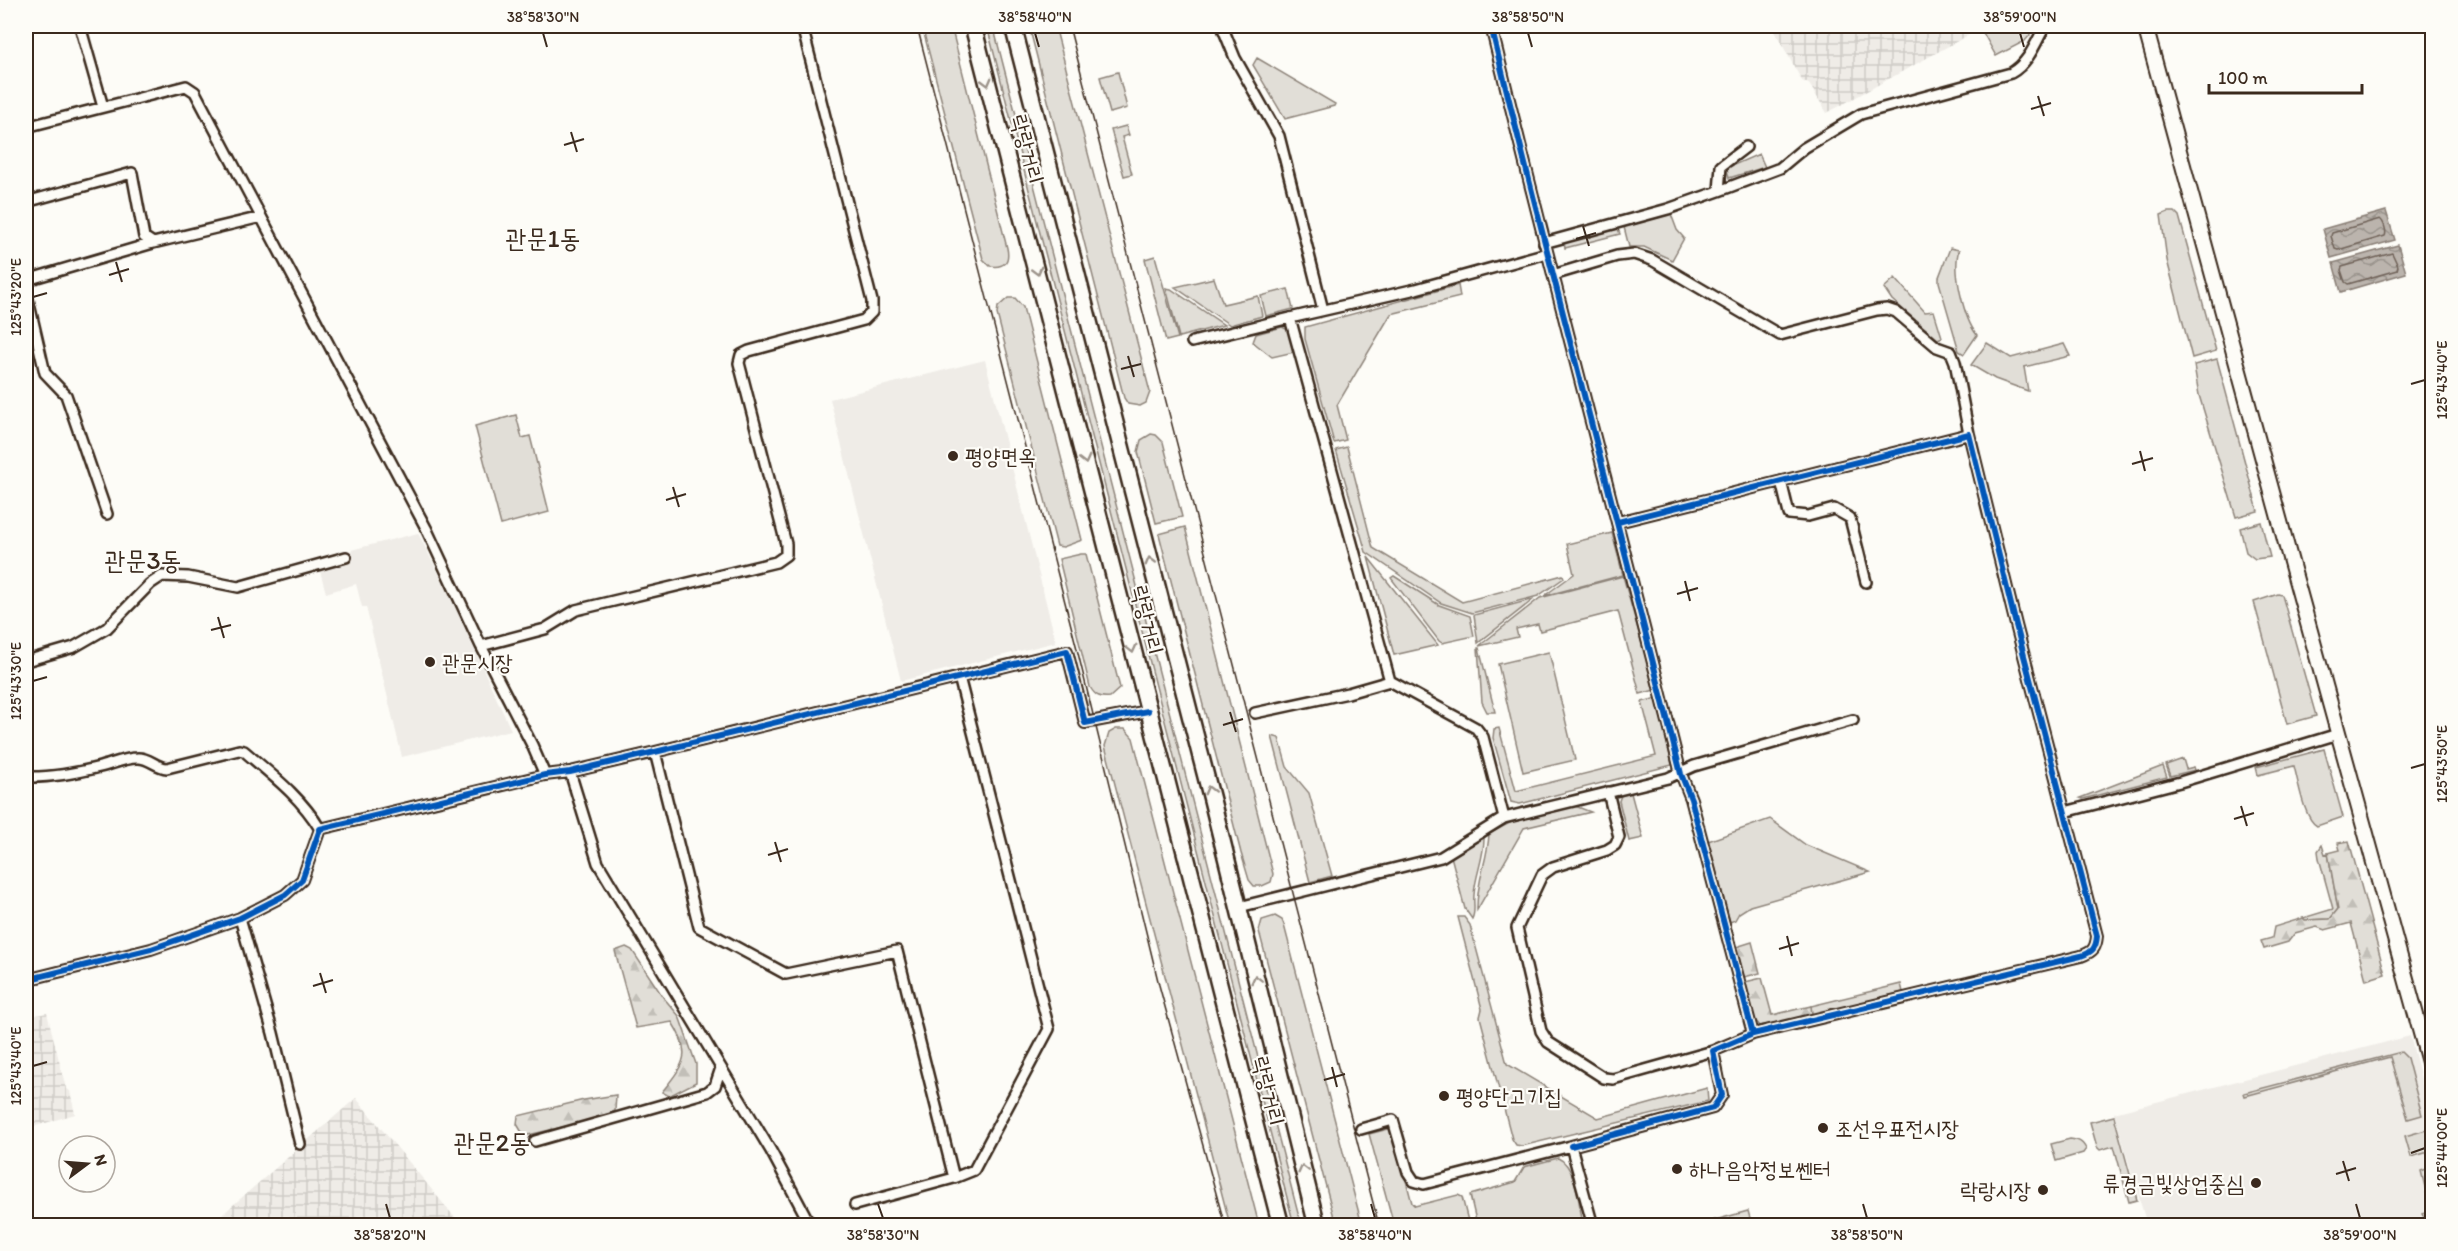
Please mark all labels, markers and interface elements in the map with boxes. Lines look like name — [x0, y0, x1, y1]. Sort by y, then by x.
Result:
text: 38°58'30"N — [507, 8, 579, 26]
text: 38°58'40"N — [998, 8, 1072, 26]
text: 38°58'50"N — [1492, 8, 1564, 26]
text: 38°59'00"N — [1983, 8, 2057, 26]
scale bar — [2209, 57, 2362, 95]
text: 100 m — [2218, 67, 2268, 89]
one-way arrow — [980, 77, 993, 87]
street label: 락랑거리 — [1005, 111, 1050, 187]
district label: 관문1동 — [506, 222, 580, 254]
text: 125°43'20"E — [7, 258, 25, 336]
one-way arrow — [1030, 265, 1042, 276]
text: 125°43'40"E — [2433, 340, 2451, 420]
place label: 평양면옥 — [965, 443, 1036, 470]
marker: 평양면옥 — [946, 449, 960, 463]
one-way arrow — [1077, 455, 1090, 465]
district label: 관문3동 — [105, 544, 181, 576]
one-way arrow — [1145, 556, 1157, 566]
street label: 락랑거리 — [1126, 583, 1169, 658]
text: 125°43'30"E — [7, 642, 25, 720]
one-way arrow — [1125, 644, 1138, 654]
place label: 관문시장 — [442, 649, 513, 676]
marker: 관문시장 — [423, 655, 437, 669]
text: 125°43'50"E — [2433, 725, 2451, 803]
one-way arrow — [1204, 785, 1217, 795]
one-way arrow — [1251, 974, 1264, 984]
text: 125°43'40"E — [7, 1026, 25, 1106]
street label: 락랑거리 — [1247, 1054, 1290, 1129]
place label: 평양단고기집 — [1456, 1083, 1562, 1110]
marker: 평양단고기집 — [1437, 1089, 1451, 1103]
text: 125°44'00"E — [2433, 1108, 2451, 1188]
place label: 조선우표전시장 — [1835, 1115, 1959, 1142]
marker: 조선우표전시장 — [1816, 1121, 1830, 1135]
district label: 관문2동 — [454, 1126, 530, 1158]
north arrow — [57, 1134, 117, 1194]
text: N — [90, 1152, 112, 1168]
place label: 하나음악정보쎈터 — [1689, 1156, 1831, 1183]
marker: 하나음악정보쎈터 — [1670, 1162, 1684, 1176]
one-way arrow — [1297, 1164, 1310, 1174]
place label: 류경금빛상업중심 — [2102, 1170, 2244, 1197]
marker: 류경금빛상업중심 — [2249, 1176, 2263, 1190]
place label: 락랑시장 — [1960, 1177, 2031, 1204]
marker: 락랑시장 — [2036, 1183, 2050, 1197]
text: 38°58'20"N — [354, 1226, 426, 1244]
text: 38°58'30"N — [847, 1226, 919, 1244]
text: 38°58'40"N — [1338, 1226, 1412, 1244]
text: 38°58'50"N — [1831, 1226, 1903, 1244]
text: 38°59'00"N — [2323, 1226, 2397, 1244]

